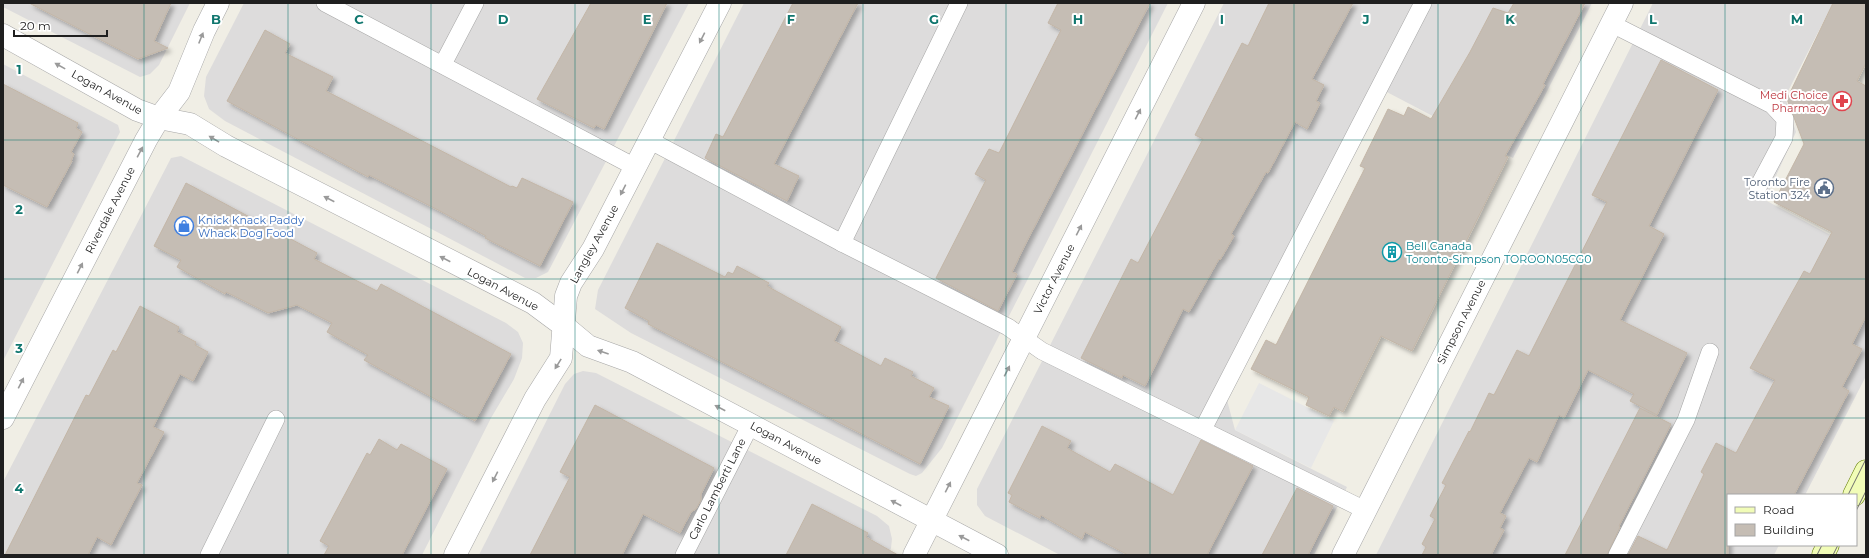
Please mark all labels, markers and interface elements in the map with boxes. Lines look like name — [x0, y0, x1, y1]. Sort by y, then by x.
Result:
text: B — [211, 11, 221, 27]
text: C — [354, 11, 364, 27]
text: D — [498, 11, 509, 27]
text: E — [643, 11, 652, 27]
text: F — [787, 11, 795, 27]
text: G — [929, 11, 939, 27]
text: H — [1073, 11, 1083, 27]
text: I — [1220, 11, 1224, 27]
text: J — [1361, 11, 1370, 27]
text: K — [1505, 11, 1515, 27]
text: L — [1649, 11, 1657, 27]
text: M — [1791, 11, 1803, 27]
scale bar — [14, 12, 107, 38]
text: 20 m — [20, 18, 51, 33]
one-way arrow — [699, 32, 706, 43]
one-way arrow — [198, 33, 204, 44]
text: 1 — [16, 61, 22, 77]
one-way arrow — [55, 63, 66, 69]
street label: Logan Avenue — [69, 67, 145, 117]
place label: Medi Choice Pharmacy — [1760, 88, 1828, 115]
pharmacy icon: Medi Choice Pharmacy — [1831, 90, 1853, 112]
one-way arrow — [1135, 108, 1141, 120]
one-way arrow — [208, 135, 220, 142]
one-way arrow — [136, 146, 143, 158]
street label: Riverdale Avenue — [82, 164, 138, 256]
place label: Toronto Fire Station 324 — [1744, 175, 1811, 202]
public building icon: Toronto Fire Station 324 — [1813, 177, 1835, 199]
one-way arrow — [620, 185, 626, 196]
one-way arrow — [324, 196, 335, 203]
text: 2 — [15, 201, 23, 217]
street label: Langley Avenue — [567, 202, 622, 286]
place label: Knick Knack Paddy Whack Dog Food — [198, 213, 304, 240]
shop icon: Knick Knack Paddy Whack Dog Food — [173, 215, 195, 237]
one-way arrow — [1076, 224, 1082, 236]
place label: Bell Canada Toronto-Simpson TOROON05CG0 — [1406, 239, 1591, 266]
street label: Victor Avenue — [1030, 241, 1078, 316]
building icon: Bell Canada Toronto-Simpson TOROON05CG0 — [1381, 241, 1403, 263]
one-way arrow — [439, 256, 451, 262]
one-way arrow — [77, 262, 83, 273]
street label: Logan Avenue — [465, 264, 542, 314]
street label: Simpson Avenue — [1434, 277, 1488, 367]
text: 3 — [14, 340, 23, 356]
one-way arrow — [597, 348, 609, 354]
one-way arrow — [554, 358, 561, 370]
one-way arrow — [1004, 365, 1010, 376]
one-way arrow — [18, 378, 24, 389]
one-way arrow — [714, 405, 726, 411]
street label: Logan Avenue — [748, 418, 825, 468]
street label: Carlo Lamberti Lane — [685, 436, 749, 542]
one-way arrow — [492, 472, 498, 483]
text: 4 — [15, 480, 24, 496]
one-way arrow — [945, 481, 952, 492]
legend — [1727, 494, 1857, 546]
one-way arrow — [890, 499, 902, 506]
text: Road — [1763, 502, 1794, 517]
text: Building — [1763, 522, 1814, 537]
one-way arrow — [958, 535, 969, 541]

